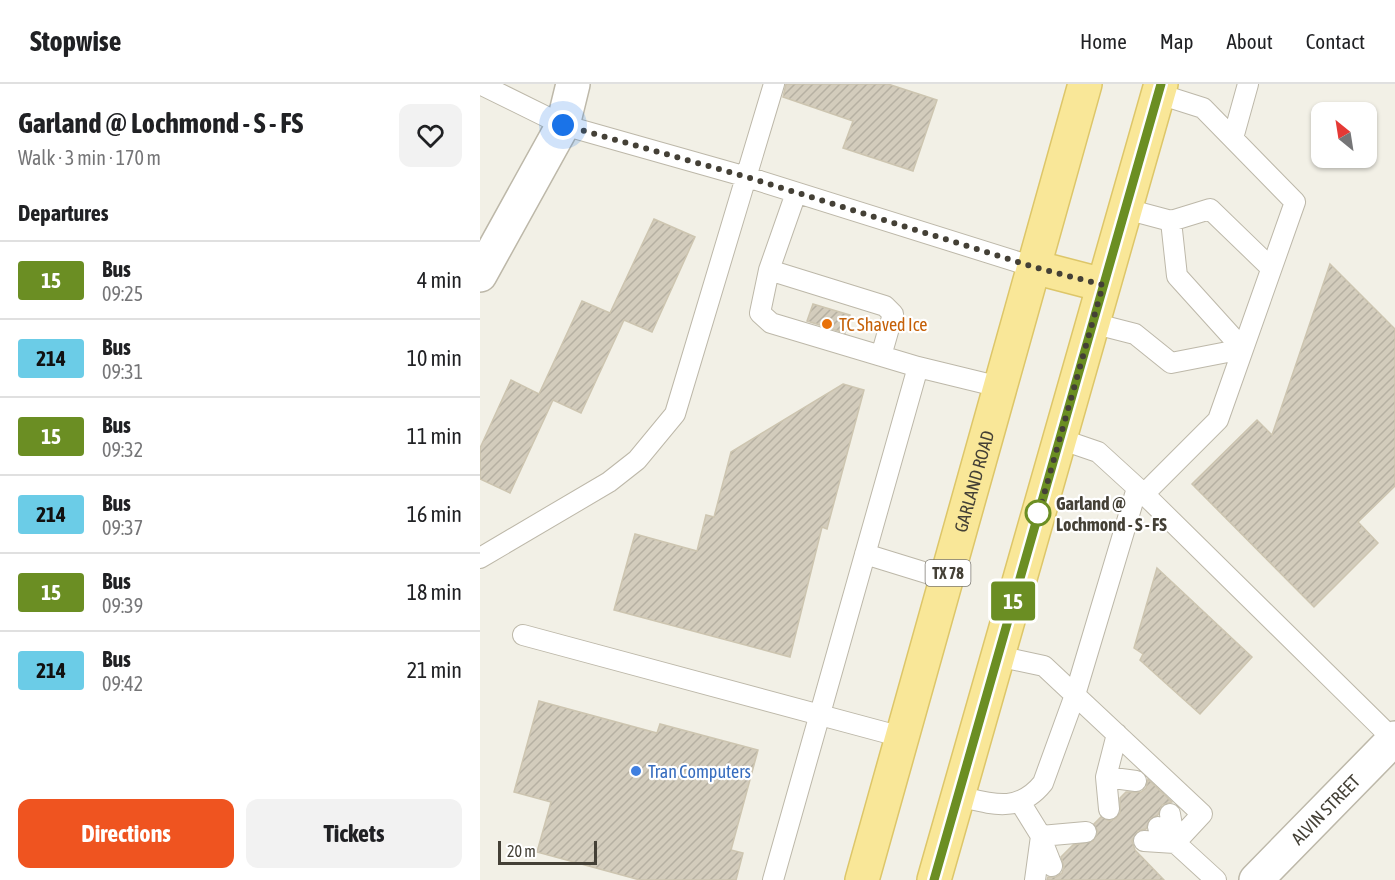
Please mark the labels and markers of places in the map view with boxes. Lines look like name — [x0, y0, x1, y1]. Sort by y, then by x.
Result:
place label: TC Shaved Ice — [839, 314, 928, 335]
marker: TC Shaved Ice — [820, 317, 834, 331]
place label: Garland @ Lochmond - S - FS — [1056, 493, 1167, 535]
marker: Garland @ Lochmond - S - FS — [1025, 500, 1051, 526]
place label: Tran Computers — [648, 761, 751, 782]
marker: Tran Computers — [629, 764, 643, 778]

